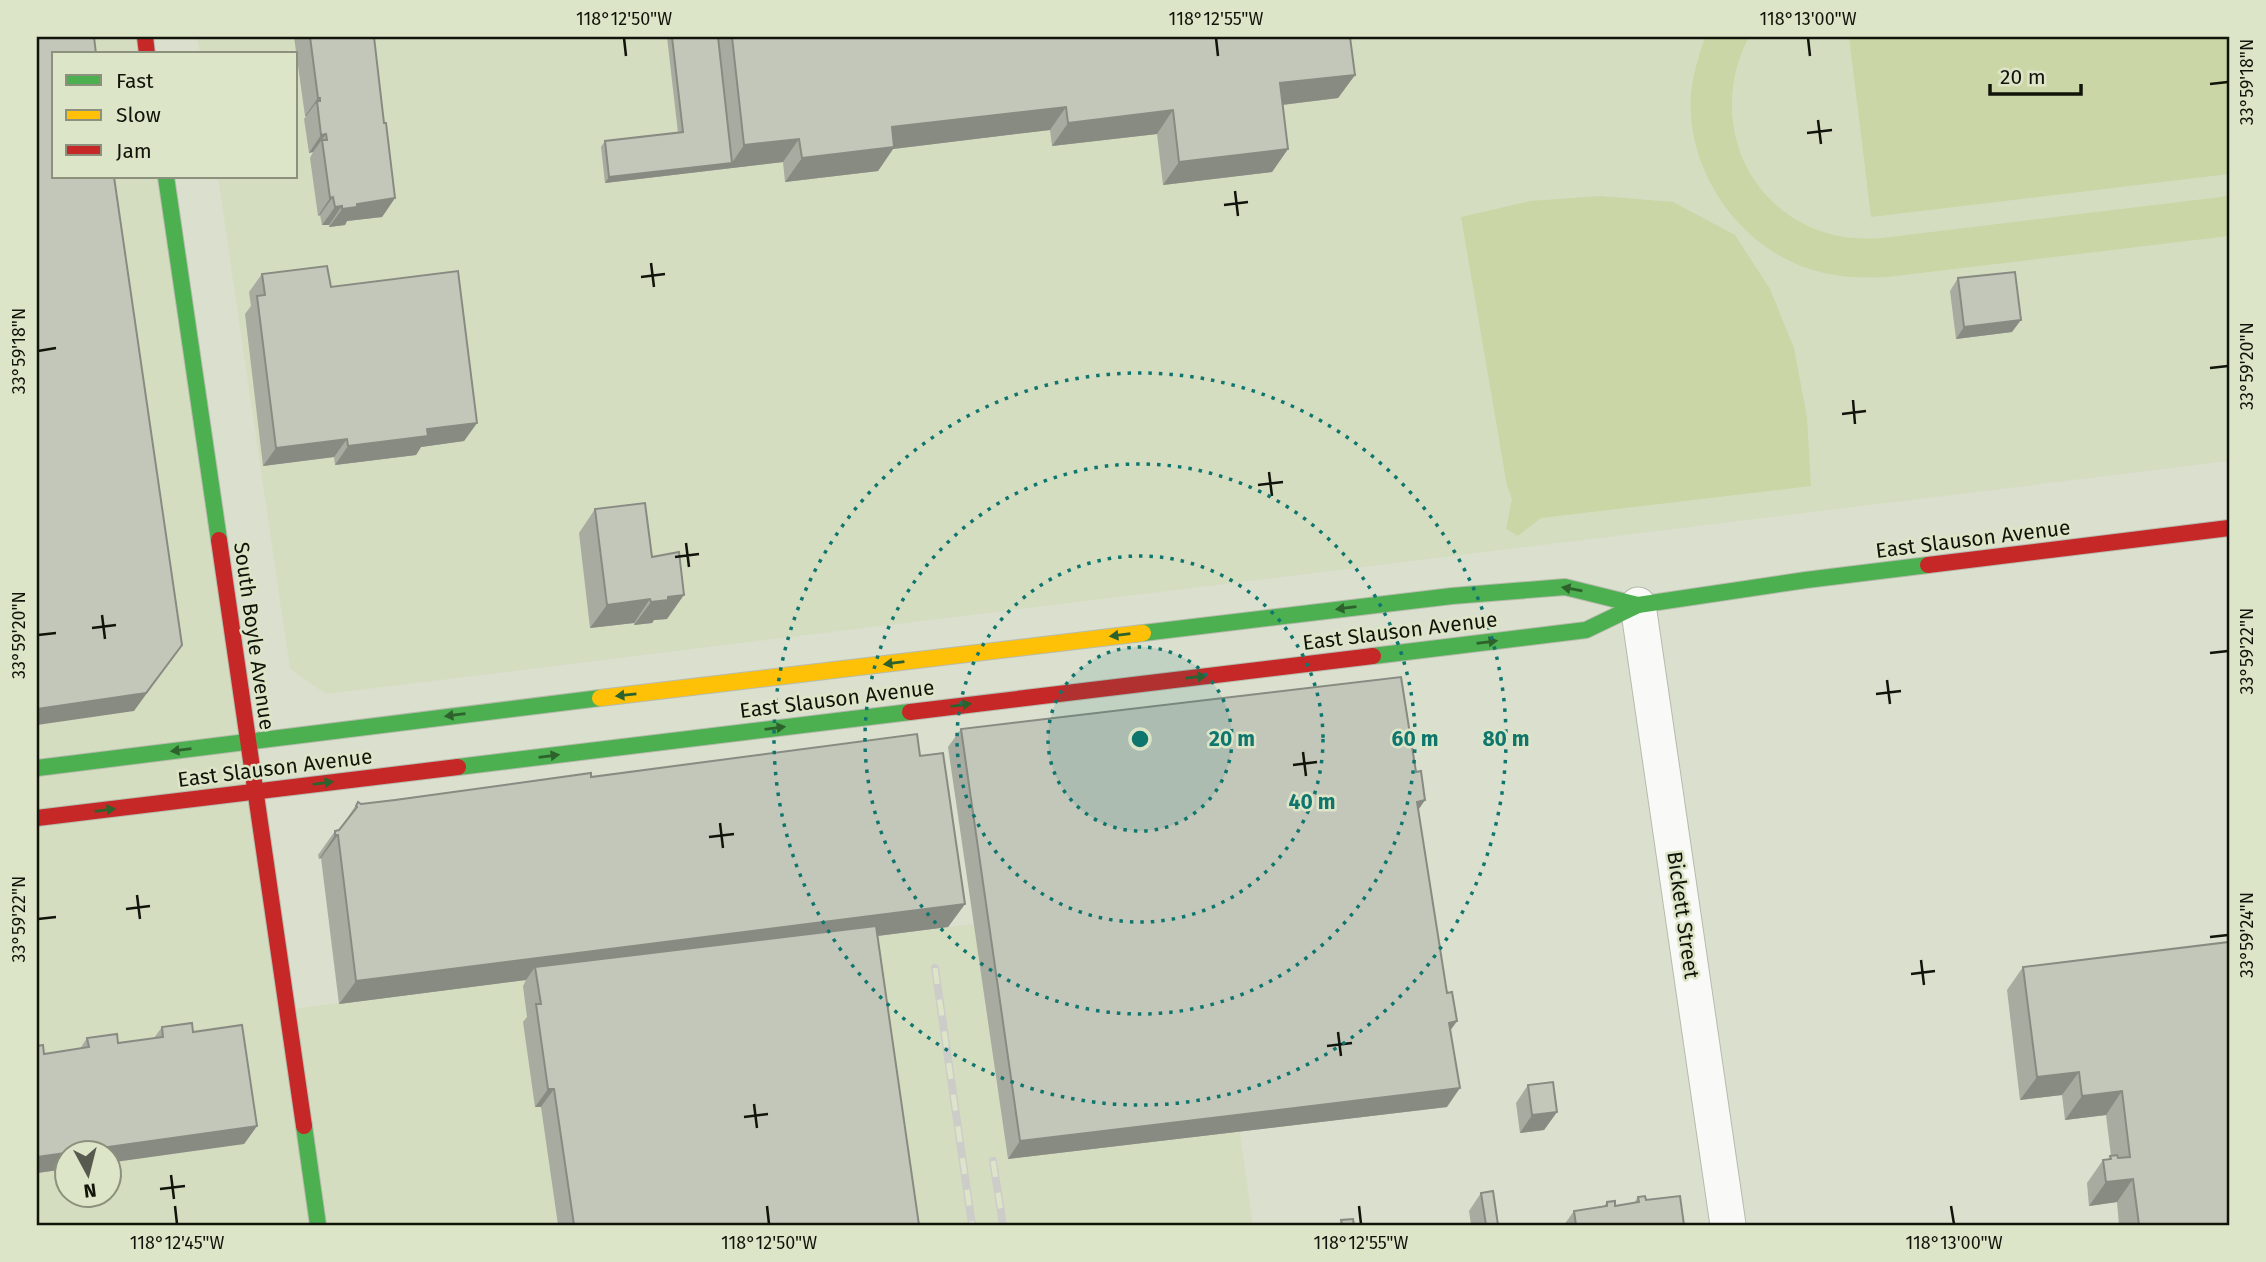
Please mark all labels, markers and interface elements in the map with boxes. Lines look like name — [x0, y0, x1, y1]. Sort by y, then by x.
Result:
text: 118°12'50"W — [576, 8, 672, 30]
text: 118°12'55"W — [1169, 8, 1264, 30]
text: 118°13'00"W — [1759, 8, 1857, 30]
text: 33°59'18"N — [2236, 39, 2258, 125]
legend — [52, 52, 298, 178]
scale bar — [1990, 52, 2080, 96]
text: 20 m — [2000, 64, 2046, 90]
text: Fast — [116, 68, 154, 94]
text: Slow — [116, 102, 161, 128]
text: Jam — [116, 138, 152, 164]
text: 33°59'18"N — [8, 308, 30, 394]
text: 33°59'20"N — [2236, 322, 2258, 410]
street label: East Slauson Avenue — [1874, 514, 2072, 564]
street label: South Boyle Avenue — [228, 540, 280, 732]
one-way arrow — [1561, 584, 1583, 595]
text: 33°59'20"N — [8, 591, 30, 679]
one-way arrow — [1335, 603, 1357, 614]
street label: East Slauson Avenue — [1301, 606, 1499, 656]
text: 33°59'22"N — [2236, 608, 2258, 694]
one-way arrow — [1109, 630, 1131, 641]
one-way arrow — [1476, 636, 1498, 647]
one-way arrow — [883, 658, 905, 669]
one-way arrow — [1185, 671, 1207, 682]
street label: East Slauson Avenue — [738, 674, 936, 724]
one-way arrow — [615, 690, 637, 701]
one-way arrow — [951, 699, 973, 710]
one-way arrow — [444, 710, 466, 721]
one-way arrow — [764, 723, 786, 734]
text: 20 m — [1209, 726, 1255, 752]
text: 60 m — [1392, 726, 1438, 752]
text: 80 m — [1482, 726, 1530, 752]
centre of rings — [1128, 727, 1152, 751]
street label: East Slauson Avenue — [176, 743, 374, 793]
one-way arrow — [169, 745, 191, 756]
one-way arrow — [538, 750, 560, 761]
one-way arrow — [312, 778, 334, 789]
text: 40 m — [1289, 789, 1335, 815]
one-way arrow — [94, 804, 116, 815]
street label: Bickett Street — [1661, 850, 1705, 981]
text: 33°59'22"N — [8, 876, 30, 962]
text: 33°59'24"N — [2236, 892, 2258, 978]
north arrow — [52, 1140, 122, 1210]
text: N — [82, 1178, 98, 1203]
text: 118°12'45"W — [130, 1232, 224, 1254]
text: 118°12'50"W — [721, 1232, 817, 1254]
text: 118°12'55"W — [1314, 1232, 1409, 1254]
text: 118°13'00"W — [1905, 1232, 2003, 1254]

